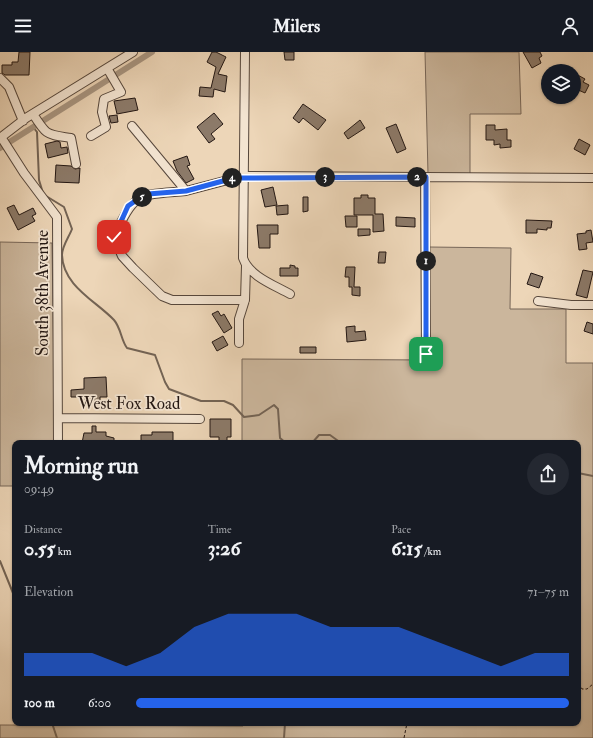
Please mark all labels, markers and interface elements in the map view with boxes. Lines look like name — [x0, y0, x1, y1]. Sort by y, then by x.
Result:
icon: menu — [12, 15, 34, 37]
text: Milers — [273, 15, 320, 38]
icon: person — [559, 15, 581, 37]
map controls — [541, 64, 581, 104]
button: layers — [541, 64, 581, 104]
pin: 3 — [315, 167, 335, 187]
pin: 2 — [407, 167, 427, 187]
pin: 4 — [222, 168, 242, 188]
text: 3 — [323, 170, 327, 183]
text: 2 — [414, 170, 420, 183]
text: 4 — [229, 171, 235, 184]
pin: 5 — [132, 187, 152, 207]
text: 5 — [140, 190, 144, 203]
pin — [97, 220, 131, 254]
icon: check — [103, 226, 125, 248]
street label: South 38th Avenue — [32, 230, 53, 356]
pin: 1 — [416, 251, 436, 271]
text: 1 — [424, 254, 428, 267]
pin — [409, 337, 443, 371]
icon: arrive — [415, 343, 437, 365]
street label: West Fox Road — [77, 393, 181, 414]
text: Morning run — [24, 452, 139, 480]
button: share — [527, 453, 569, 495]
text: 09:49 — [24, 481, 54, 497]
text: Distance — [24, 523, 62, 536]
text: Time — [208, 523, 232, 536]
text: Pace — [391, 523, 411, 536]
text: 0.55 — [24, 536, 55, 561]
text: 3:26 — [208, 536, 241, 561]
text: 6:15 — [391, 536, 422, 561]
text: km — [55, 545, 72, 558]
text: /km — [422, 545, 441, 558]
text: Elevation — [24, 584, 74, 600]
text: 71–75 m — [527, 584, 569, 600]
text: 100 m — [24, 695, 55, 711]
text: 6:00 — [88, 695, 111, 711]

